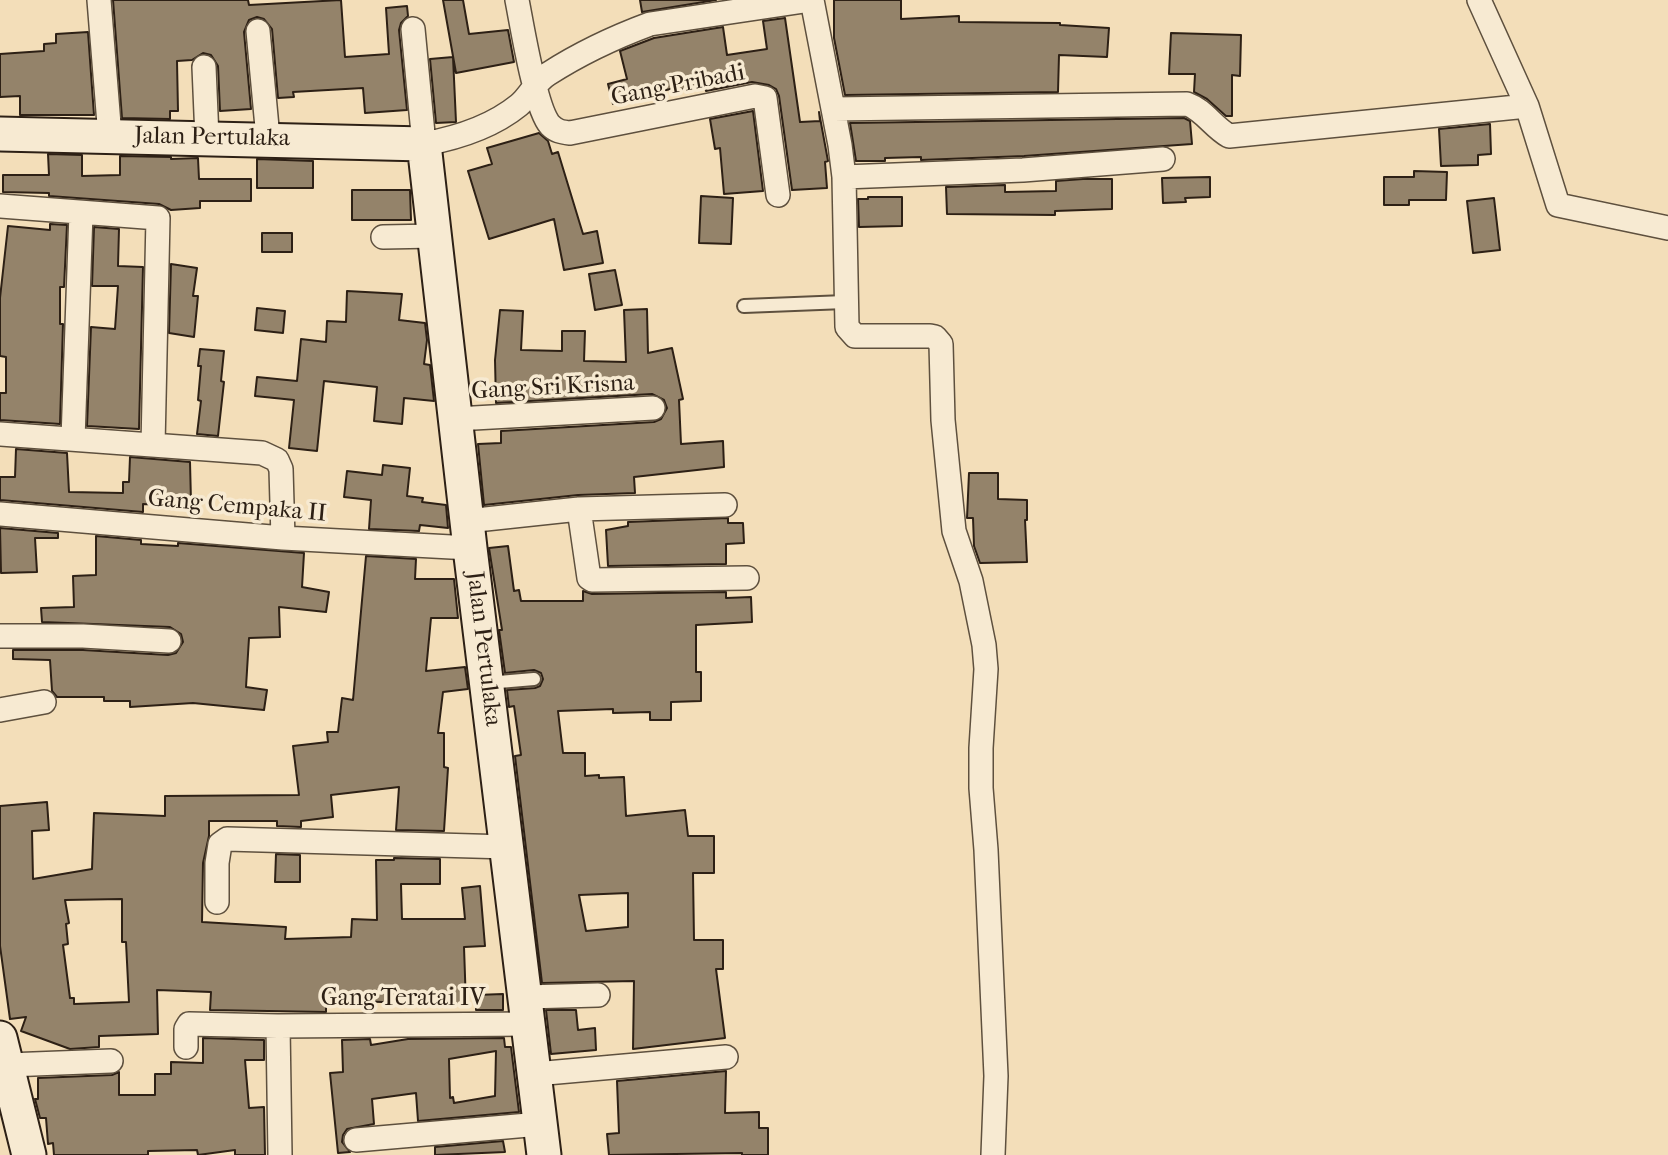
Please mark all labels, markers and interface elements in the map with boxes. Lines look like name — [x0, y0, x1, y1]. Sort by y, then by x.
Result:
street label: Gang Pribadi — [609, 59, 747, 113]
street label: Jalan Pertulaka — [134, 122, 290, 154]
street label: Gang Sri Krisna — [471, 369, 635, 407]
street label: Gang Cempaka II — [146, 485, 328, 529]
street label: Jalan Pertulaka — [459, 570, 507, 728]
street label: Gang Teratai IV — [321, 985, 485, 1013]

